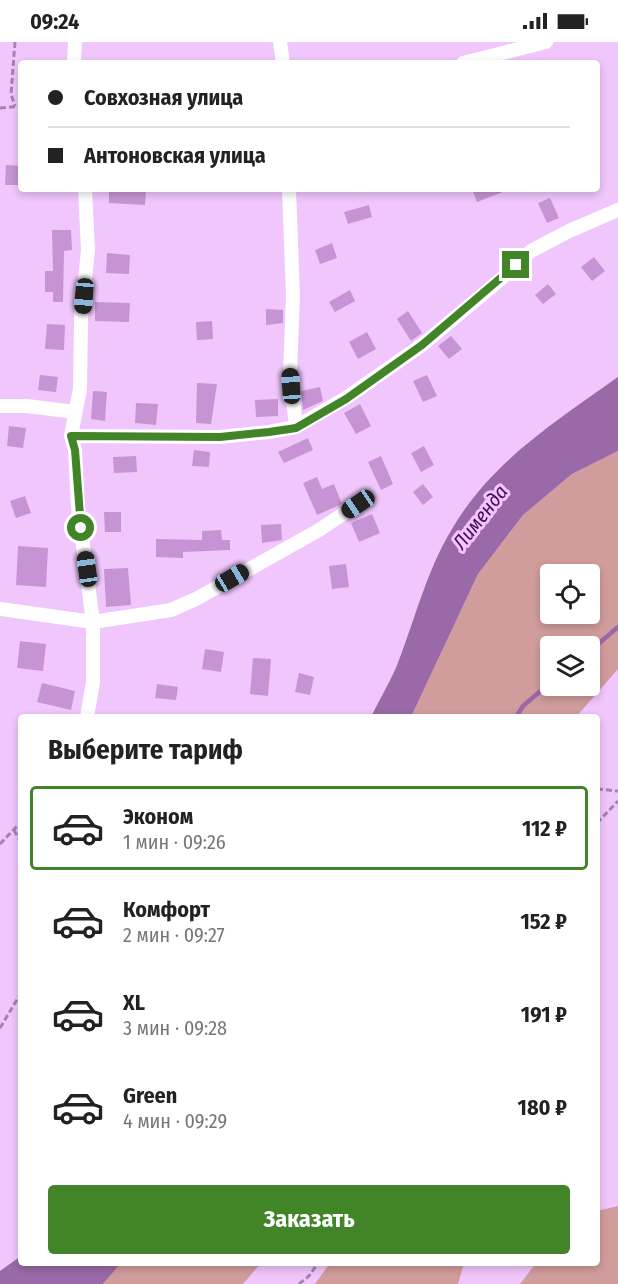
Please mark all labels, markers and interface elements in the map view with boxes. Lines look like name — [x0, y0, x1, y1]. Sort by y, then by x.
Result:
text: 09:24 — [30, 8, 79, 35]
text: Совхозная улица — [84, 84, 243, 111]
text: Антоновская улица — [84, 142, 266, 169]
route end — [502, 251, 529, 278]
car — [73, 277, 95, 315]
car — [281, 367, 301, 405]
water label: Лименда — [447, 480, 513, 555]
car — [338, 486, 378, 522]
route start — [67, 514, 94, 541]
car — [76, 550, 98, 588]
car — [212, 561, 252, 595]
map controls — [540, 564, 600, 696]
button: locate — [540, 564, 600, 624]
button: layers — [540, 636, 600, 696]
text: Выберите тариф — [48, 734, 243, 766]
icon: car — [51, 801, 105, 855]
text: Эконом — [123, 803, 193, 830]
text: 112 ₽ — [522, 815, 567, 842]
text: 1 мин · 09:26 — [123, 830, 226, 854]
icon: car — [51, 894, 105, 948]
text: Комфорт — [123, 896, 210, 923]
text: 152 ₽ — [520, 908, 567, 935]
text: 2 мин · 09:27 — [123, 923, 225, 947]
icon: car — [51, 987, 105, 1041]
text: XL — [123, 989, 145, 1016]
text: 191 ₽ — [521, 1001, 567, 1028]
text: 3 мин · 09:28 — [123, 1016, 227, 1040]
icon: car — [51, 1080, 105, 1134]
text: Green — [123, 1082, 177, 1109]
text: 180 ₽ — [518, 1094, 567, 1121]
text: 4 мин · 09:29 — [123, 1109, 227, 1133]
button: Заказать — [48, 1185, 570, 1254]

